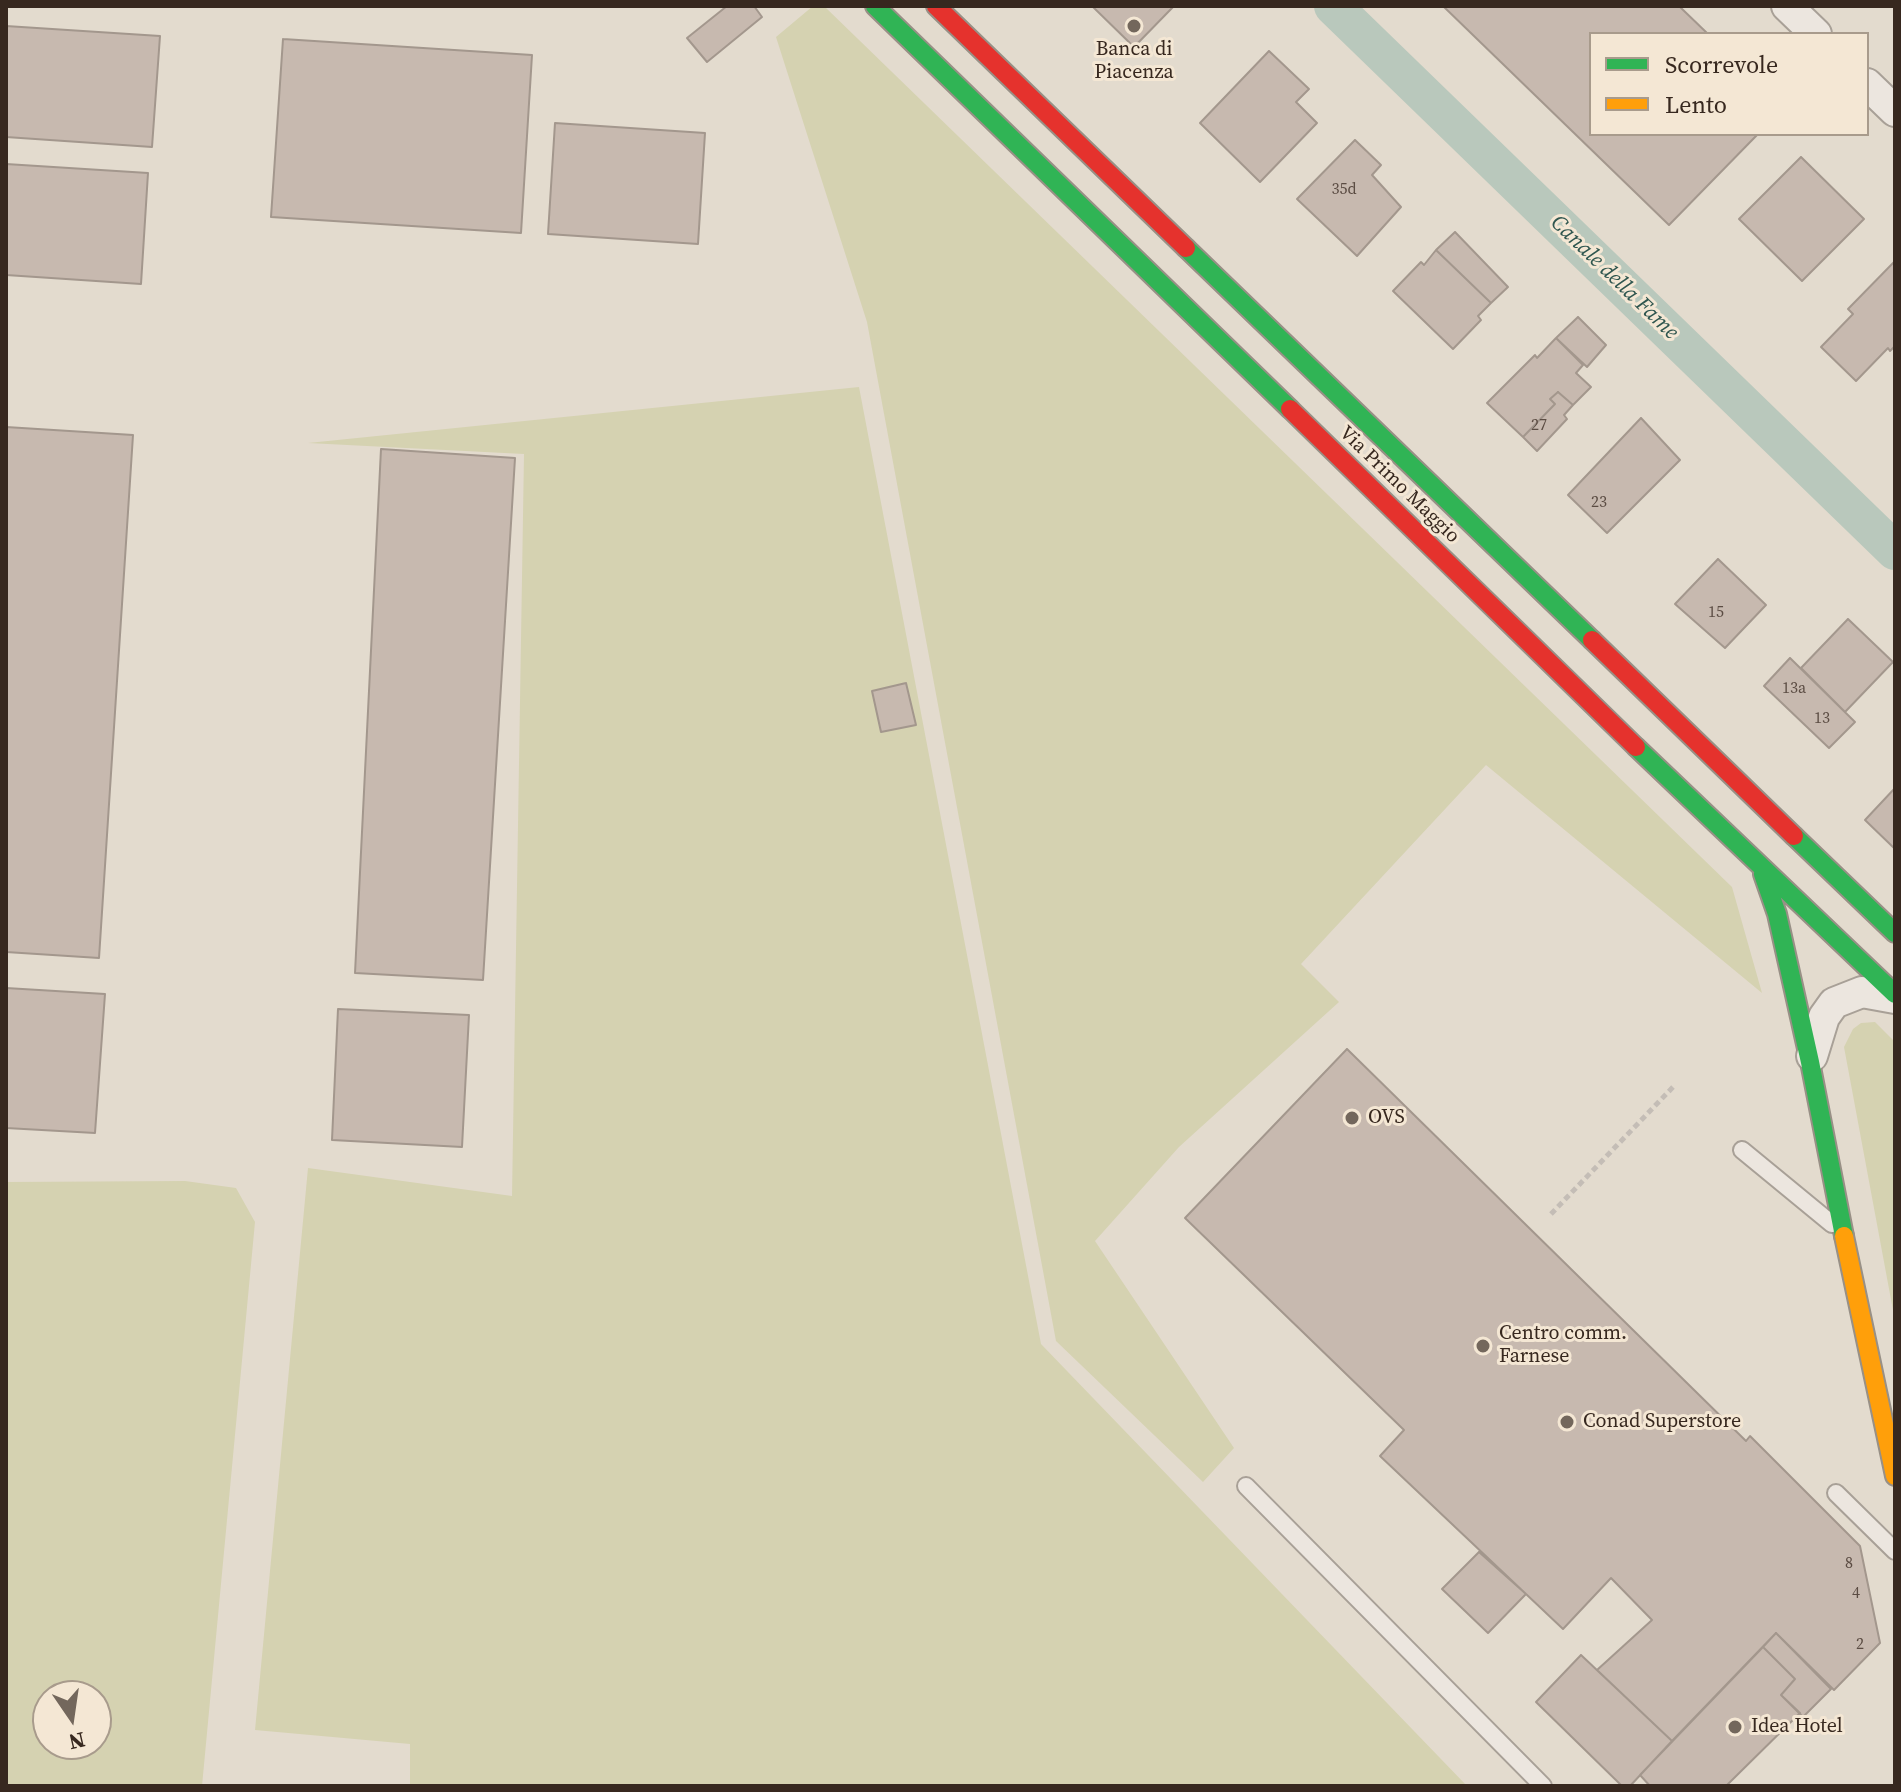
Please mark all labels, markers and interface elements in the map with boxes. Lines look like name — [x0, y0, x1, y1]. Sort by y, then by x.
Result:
marker: Banca di Piacenza — [1125, 17, 1143, 35]
legend — [1589, 32, 1869, 136]
place label: Banca di Piacenza — [1094, 38, 1174, 85]
text: Scorrevole — [1665, 48, 1778, 81]
text: Lento — [1665, 88, 1727, 121]
house number: 35d — [1331, 180, 1357, 200]
water label: Canale della Fame — [1545, 210, 1683, 346]
house number: 27 — [1531, 416, 1547, 436]
street label: Via Primo Maggio — [1334, 421, 1464, 549]
house number: 23 — [1591, 493, 1607, 513]
house number: 15 — [1708, 603, 1724, 623]
house number: 13a — [1782, 679, 1806, 699]
house number: 13 — [1814, 709, 1830, 729]
place label: OVS — [1368, 1106, 1405, 1130]
marker: OVS — [1343, 1109, 1361, 1127]
place label: Centro comm. Farnese — [1499, 1322, 1627, 1369]
marker: Centro comm. Farnese — [1474, 1337, 1492, 1355]
place label: Conad Superstore — [1583, 1410, 1741, 1434]
marker: Conad Superstore — [1558, 1413, 1576, 1431]
house number: 8 — [1845, 1554, 1853, 1574]
house number: 4 — [1852, 1584, 1860, 1604]
house number: 2 — [1856, 1635, 1864, 1655]
north arrow — [32, 1680, 112, 1760]
place label: Idea Hotel — [1751, 1715, 1843, 1739]
marker: Idea Hotel — [1726, 1718, 1744, 1736]
text: N — [66, 1725, 88, 1758]

